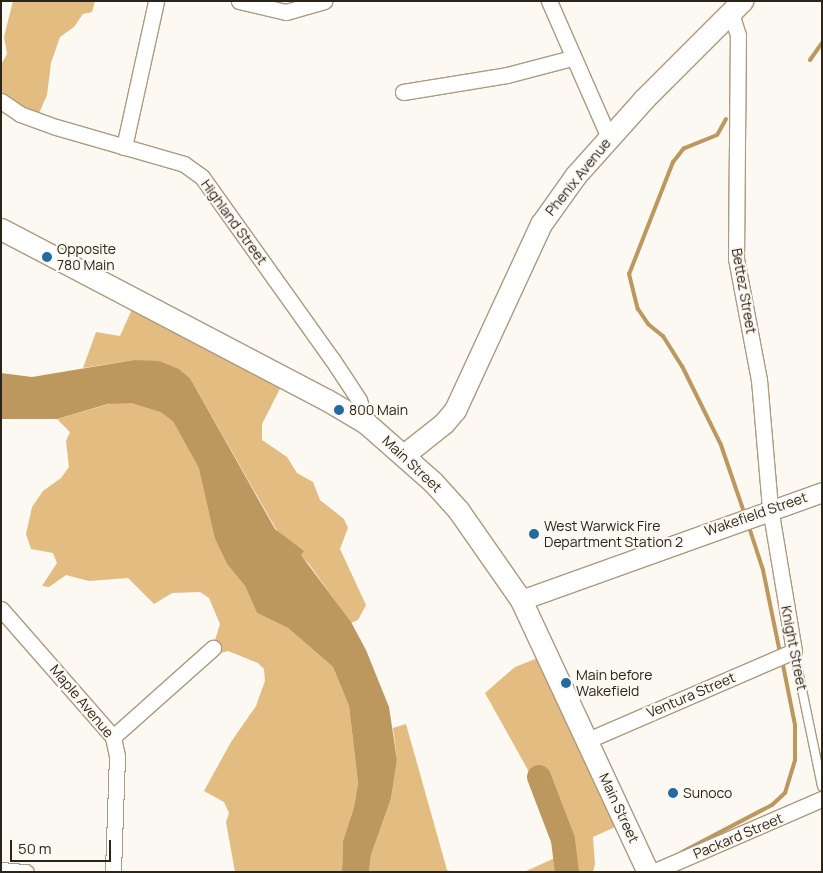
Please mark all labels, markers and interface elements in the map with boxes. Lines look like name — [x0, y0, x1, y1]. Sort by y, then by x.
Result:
street label: Phenix Avenue — [542, 135, 614, 219]
street label: Highland Street — [198, 176, 270, 268]
place label: Opposite 780 Main — [57, 241, 116, 274]
street label: Bettez Street — [728, 247, 760, 335]
marker: Opposite 780 Main — [41, 251, 53, 263]
place label: 800 Main — [349, 402, 408, 418]
marker: 800 Main — [333, 404, 345, 416]
street label: Main Street — [379, 432, 445, 496]
street label: Wakefield Street — [703, 489, 809, 539]
place label: West Warwick Fire Department Station 2 — [544, 518, 683, 550]
marker: West Warwick Fire Department Station 2 — [528, 528, 540, 540]
street label: Knight Street — [778, 604, 810, 692]
street label: Maple Avenue — [47, 661, 117, 741]
place label: Main before Wakefield — [576, 667, 652, 700]
street label: Ventura Street — [644, 669, 738, 721]
marker: Main before Wakefield — [560, 677, 572, 689]
street label: Main Street — [596, 770, 642, 846]
place label: Sunoco — [683, 785, 732, 801]
marker: Sunoco — [667, 787, 679, 799]
street label: Packard Street — [691, 810, 785, 862]
scale bar — [12, 830, 114, 862]
text: 50 m — [18, 838, 52, 859]

